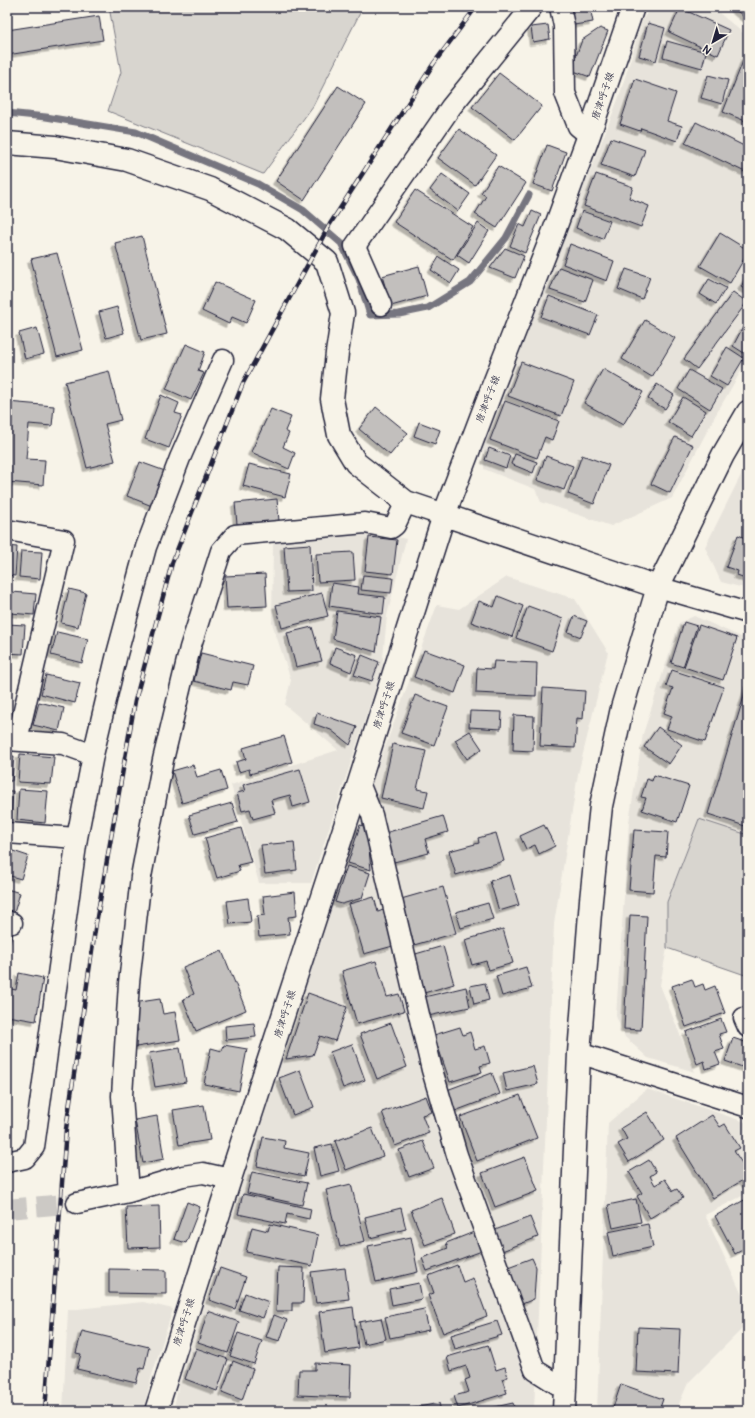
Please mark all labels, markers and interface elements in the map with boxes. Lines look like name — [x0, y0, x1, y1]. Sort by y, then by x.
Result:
north arrow — [693, 22, 733, 62]
text: N — [700, 42, 714, 57]
street label: 唐津呼子線 — [589, 70, 617, 122]
street label: 唐津呼子線 — [473, 374, 503, 424]
street label: 唐津呼子線 — [371, 679, 397, 731]
street label: 唐津呼子線 — [272, 988, 298, 1040]
street label: 唐津呼子線 — [171, 1296, 197, 1348]

